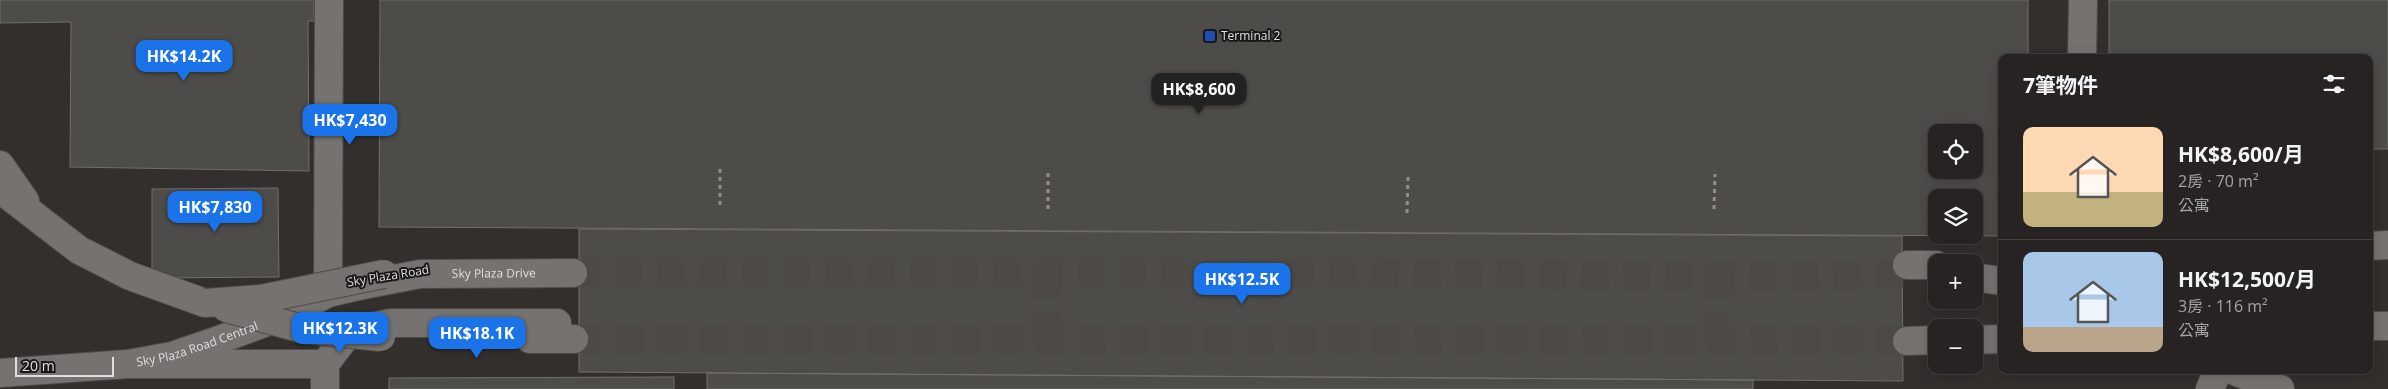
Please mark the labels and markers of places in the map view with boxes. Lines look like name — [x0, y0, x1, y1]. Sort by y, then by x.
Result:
place label: Terminal 2 — [1221, 27, 1281, 44]
marker: Terminal 2 — [1203, 29, 1217, 43]
pin: HK$14.2K — [132, 39, 236, 82]
pin: HK$8,600 — [1147, 72, 1251, 115]
pin: HK$7,430 — [298, 104, 402, 146]
pin: HK$7,830 — [163, 190, 267, 233]
pin: HK$12.5K — [1190, 262, 1294, 305]
pin: HK$12.3K — [288, 312, 392, 354]
pin: HK$18.1K — [425, 316, 529, 359]

